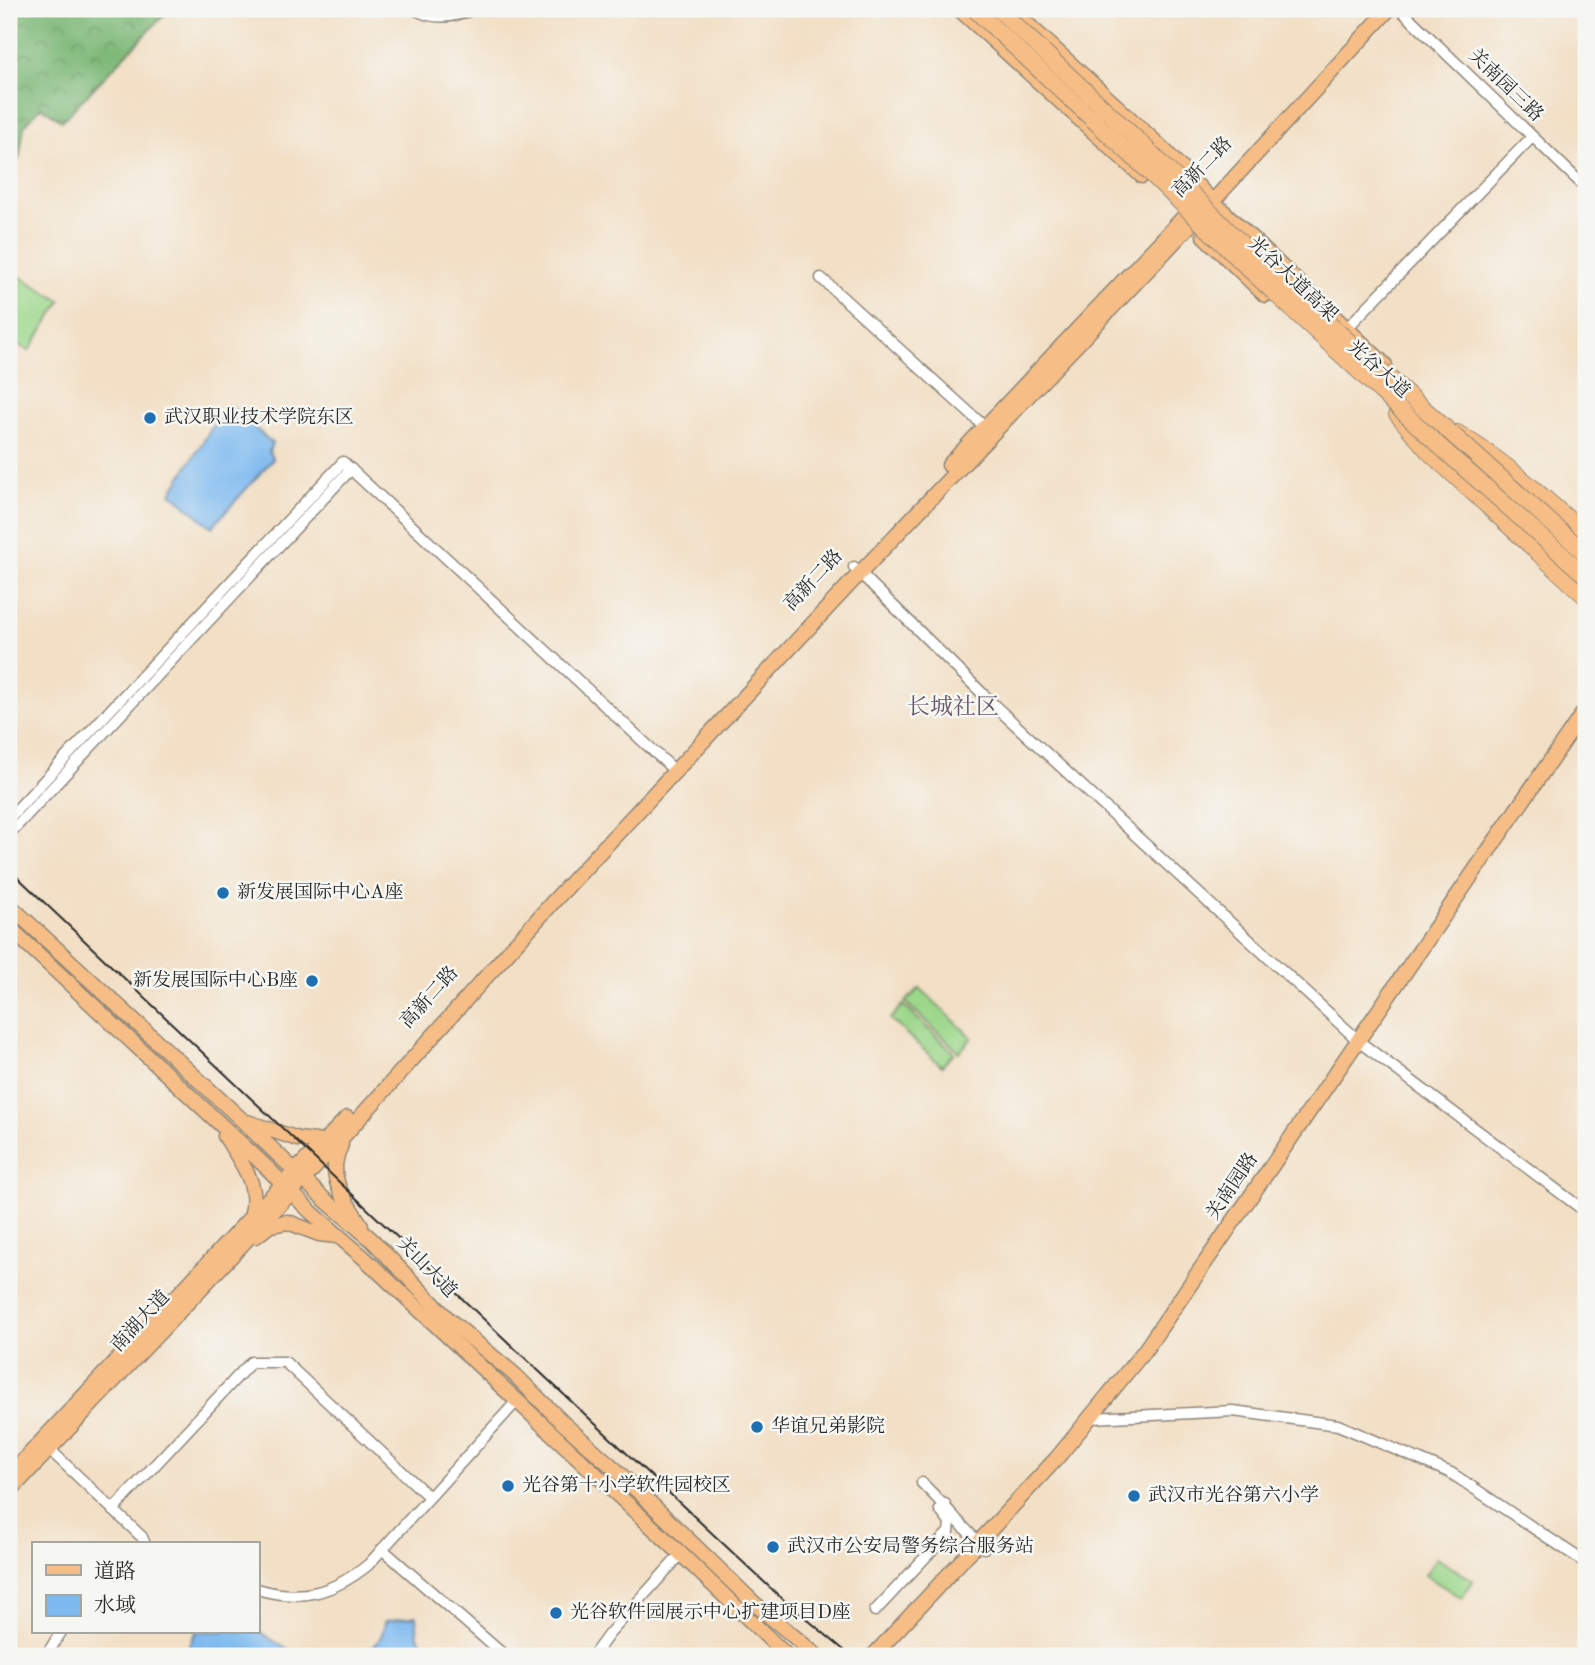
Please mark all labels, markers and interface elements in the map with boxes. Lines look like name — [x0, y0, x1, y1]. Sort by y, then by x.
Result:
street label: 关南园三路 — [1464, 44, 1548, 126]
street label: 高新二路 — [1168, 132, 1236, 202]
street label: 光谷大道高架 — [1244, 232, 1342, 326]
street label: 光谷大道 — [1343, 335, 1415, 402]
place label: 武汉职业技术学院东区 — [164, 406, 354, 428]
marker: 武汉职业技术学院东区 — [142, 410, 158, 426]
street label: 高新二路 — [779, 545, 847, 615]
district label: 长城社区 — [907, 694, 999, 719]
place label: 新发展国际中心A座 — [237, 881, 404, 903]
marker: 新发展国际中心A座 — [215, 885, 231, 901]
street label: 高新二路 — [395, 961, 462, 1033]
place label: 新发展国际中心B座 — [133, 969, 298, 991]
marker: 新发展国际中心B座 — [304, 973, 320, 989]
street label: 关南园路 — [1201, 1149, 1262, 1224]
street label: 关山大道 — [393, 1232, 461, 1302]
street label: 南湖大道 — [106, 1286, 174, 1356]
place label: 华谊兄弟影院 — [771, 1415, 885, 1437]
marker: 华谊兄弟影院 — [749, 1419, 765, 1435]
place label: 光谷第十小学软件园校区 — [522, 1474, 731, 1496]
marker: 光谷第十小学软件园校区 — [500, 1478, 516, 1494]
place label: 武汉市光谷第六小学 — [1148, 1485, 1319, 1506]
marker: 武汉市光谷第六小学 — [1126, 1488, 1142, 1504]
place label: 武汉市公安局警务综合服务站 — [787, 1535, 1034, 1557]
marker: 武汉市公安局警务综合服务站 — [765, 1539, 781, 1555]
legend — [32, 1542, 259, 1634]
text: 道路 — [94, 1560, 136, 1583]
text: 水域 — [94, 1594, 136, 1617]
place label: 光谷软件园展示中心扩建项目D座 — [570, 1601, 851, 1623]
marker: 光谷软件园展示中心扩建项目D座 — [548, 1605, 564, 1621]

